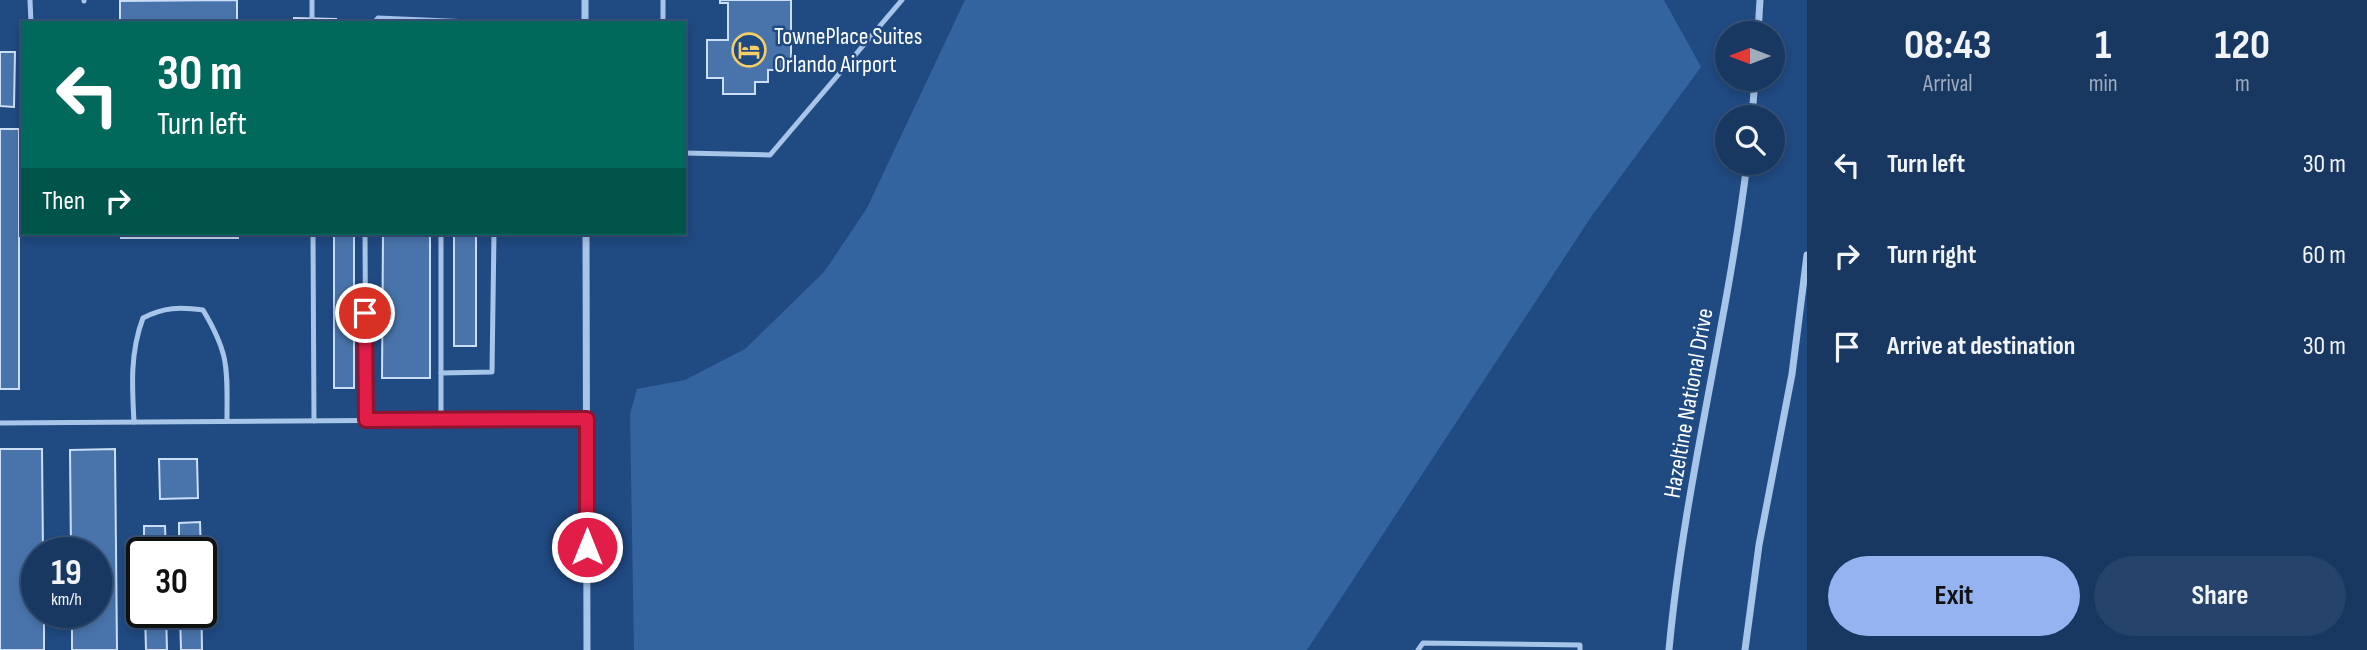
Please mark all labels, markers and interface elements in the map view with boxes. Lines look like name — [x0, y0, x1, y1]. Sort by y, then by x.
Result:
text: 08:43 — [1904, 20, 1992, 71]
text: 1 — [2095, 20, 2111, 71]
text: 120 — [2215, 20, 2270, 71]
north arrow — [1715, 21, 1785, 91]
map controls — [1715, 21, 1785, 175]
place label: TownePlace Suites Orlando Airport — [774, 22, 922, 79]
hotel icon: TownePlace Suites Orlando Airport — [730, 31, 768, 69]
text: 30 m — [157, 45, 242, 104]
icon: left — [42, 49, 133, 140]
text: Arrival — [1923, 70, 1973, 98]
text: min — [2089, 70, 2118, 98]
text: m — [2235, 70, 2250, 98]
text: Turn left — [157, 105, 247, 144]
button: search — [1715, 105, 1785, 175]
icon: left — [1828, 146, 1866, 184]
text: Turn left — [1887, 149, 1965, 180]
text: 30 m — [2303, 149, 2346, 180]
icon: right — [99, 182, 137, 220]
text: Then — [42, 186, 85, 217]
icon: right — [1828, 237, 1866, 275]
text: Turn right — [1887, 240, 1976, 271]
text: 60 m — [2302, 240, 2346, 271]
pin — [335, 283, 395, 343]
icon: arrive — [346, 294, 384, 332]
street label: Hazeltine National Drive — [1658, 306, 1719, 500]
icon: arrive — [1828, 328, 1866, 366]
text: Arrive at destination — [1887, 331, 2075, 362]
text: 30 m — [2303, 331, 2346, 362]
position arrow — [550, 510, 624, 584]
speed limit sign: 30 — [126, 537, 217, 628]
text: 19 — [51, 552, 82, 595]
button: Exit — [1828, 556, 2080, 636]
button: Share — [2094, 556, 2346, 636]
text: km/h — [51, 589, 82, 610]

